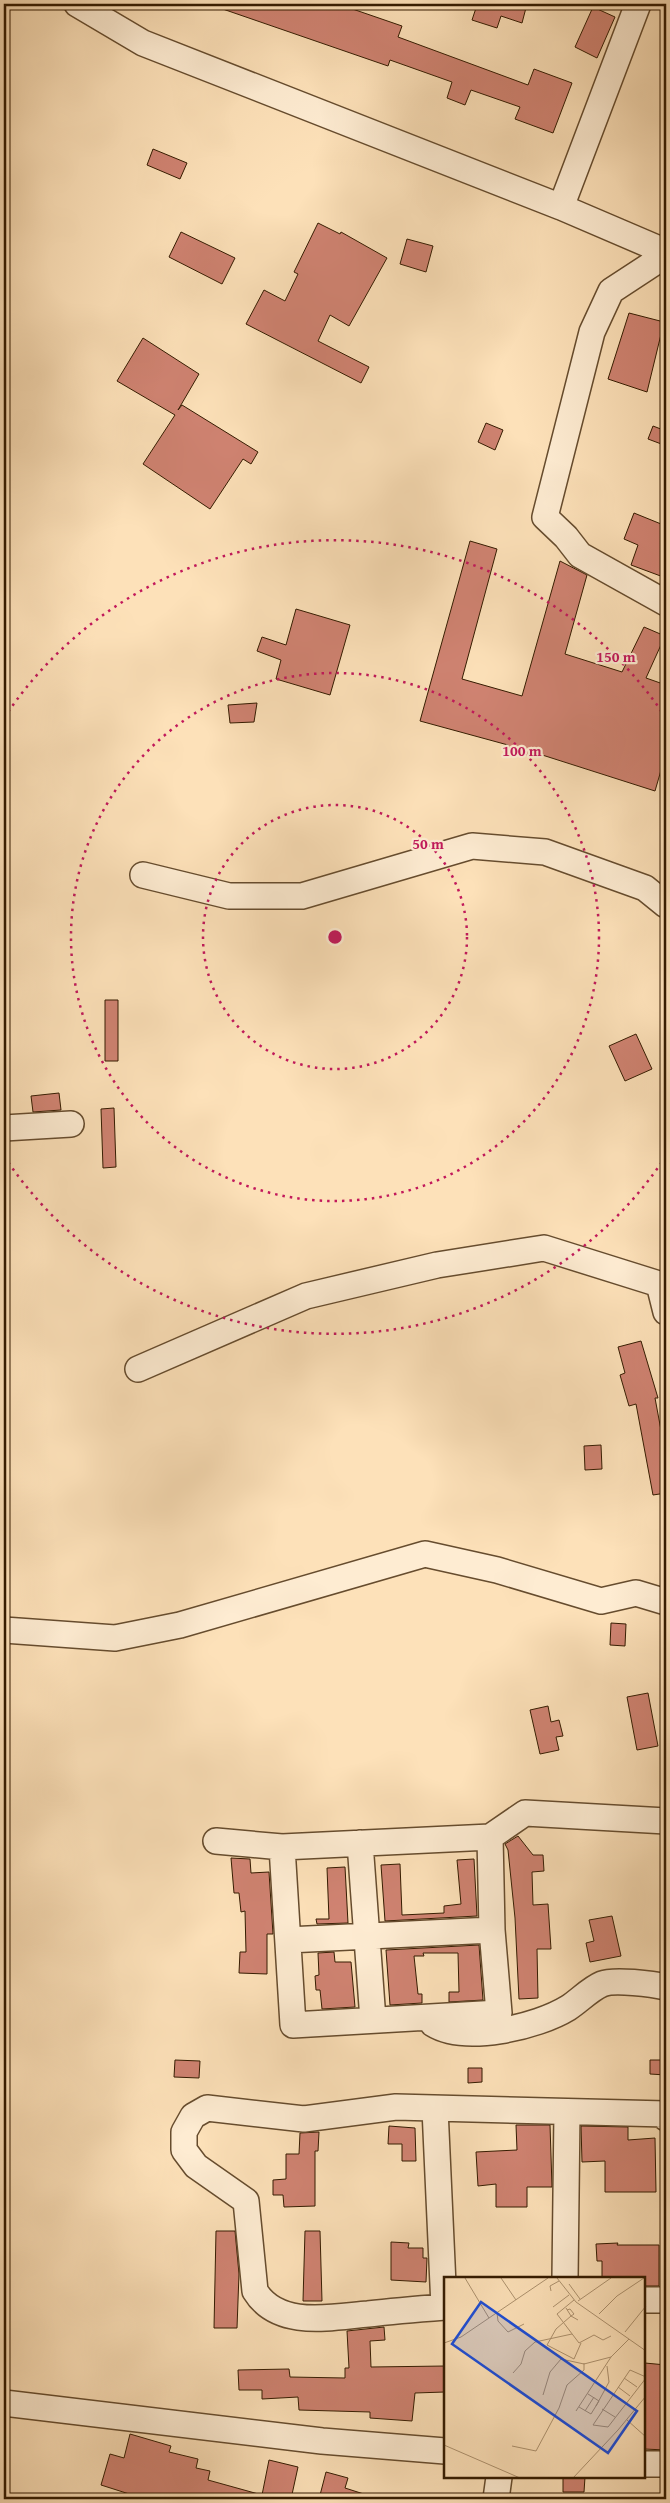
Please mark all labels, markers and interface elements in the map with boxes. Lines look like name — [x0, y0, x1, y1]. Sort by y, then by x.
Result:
text: 150 m — [596, 646, 636, 667]
text: 100 m — [502, 740, 542, 761]
text: 50 m — [412, 833, 444, 854]
centre of rings — [326, 928, 344, 946]
inset map — [444, 2277, 645, 2478]

